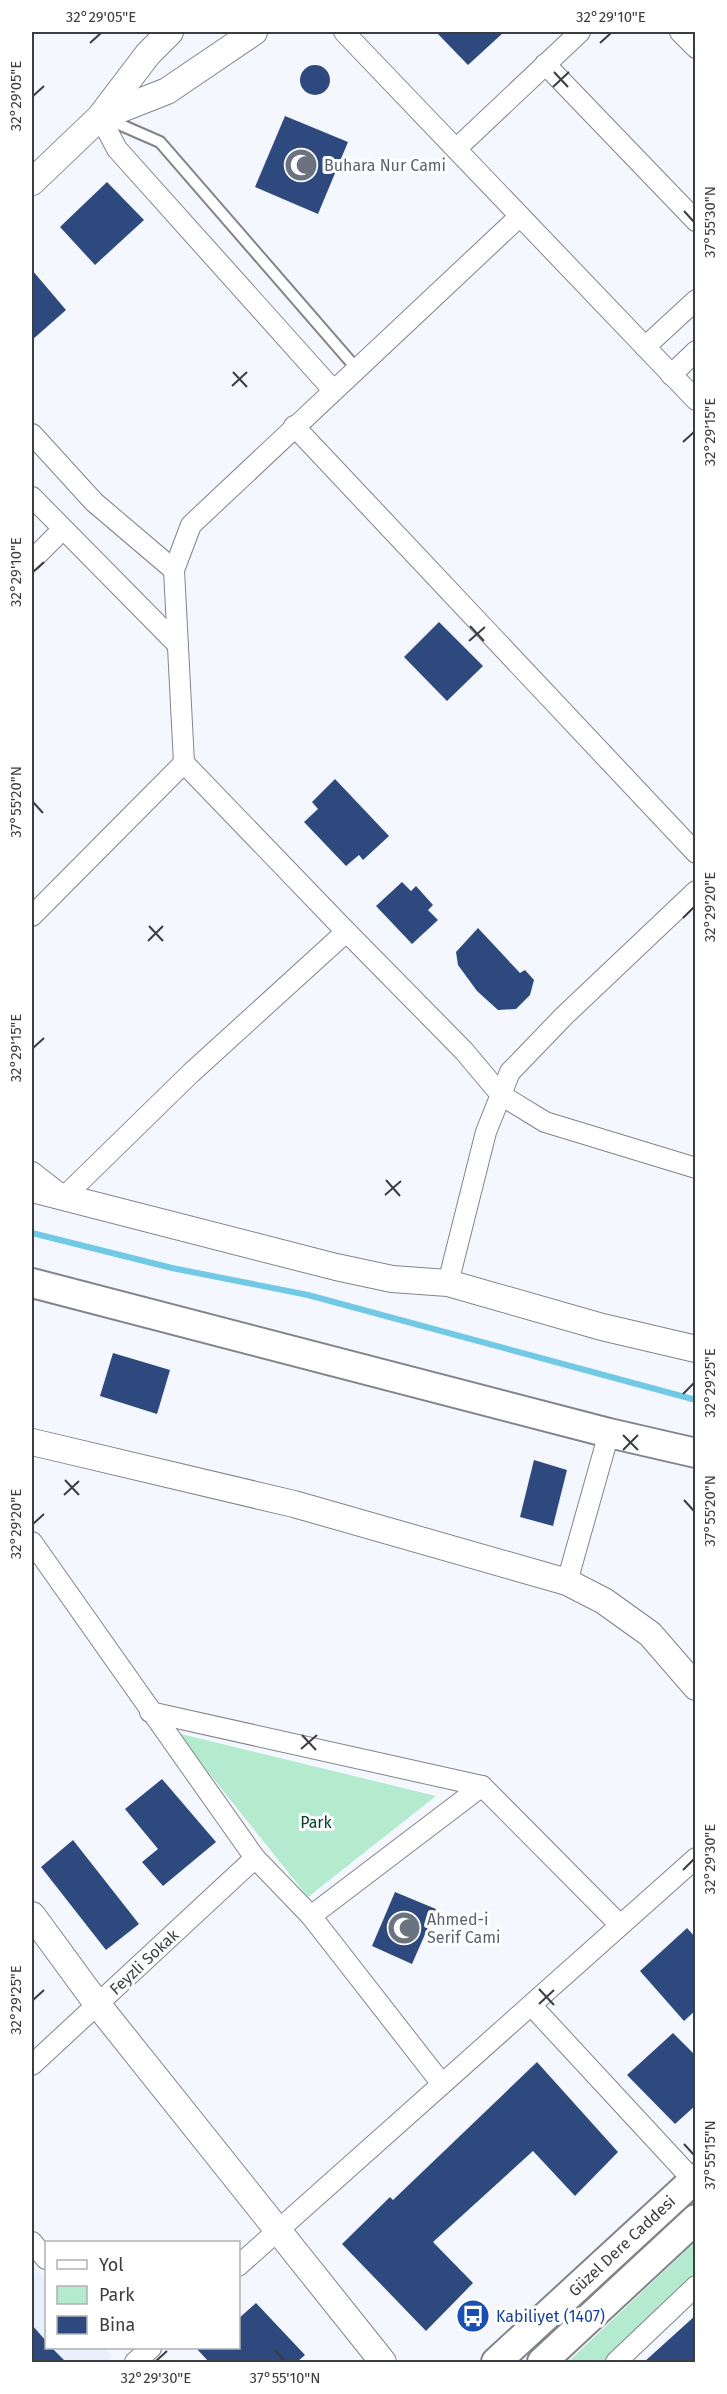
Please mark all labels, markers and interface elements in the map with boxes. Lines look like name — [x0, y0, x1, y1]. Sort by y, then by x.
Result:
text: 32°29'05"E — [66, 8, 136, 26]
text: 32°29'10"E — [576, 8, 646, 26]
text: 32°29'05"E — [7, 61, 25, 131]
mosque icon: Buhara Nur Cami — [283, 147, 319, 183]
place label: Buhara Nur Cami — [324, 156, 446, 175]
text: 37°55'30"N — [701, 186, 719, 258]
text: 32°29'15"E — [701, 398, 719, 466]
text: 32°29'10"E — [7, 537, 25, 607]
text: 37°55'20"N — [7, 766, 25, 838]
text: 32°29'20"E — [701, 872, 719, 942]
text: 32°29'15"E — [7, 1014, 25, 1082]
text: 32°29'25"E — [701, 1348, 719, 1418]
text: 37°55'20"N — [701, 1475, 719, 1547]
text: 32°29'20"E — [7, 1489, 25, 1559]
park label: Park — [300, 1813, 333, 1832]
text: 32°29'30"E — [701, 1824, 719, 1894]
mosque icon: Ahmed-i Serif Cami — [386, 1910, 422, 1946]
place label: Ahmed-i Serif Cami — [427, 1910, 500, 1947]
street label: Feyzli Sokak — [106, 1925, 183, 1999]
text: 32°29'25"E — [7, 1965, 25, 2035]
text: 37°55'15"N — [701, 2120, 719, 2190]
street label: Güzel Dere Caddesi — [565, 2192, 679, 2300]
legend — [45, 2241, 240, 2349]
text: Yol — [99, 2254, 124, 2276]
text: Park — [99, 2284, 135, 2306]
bus stop icon: Kabiliyet (1407) — [455, 2298, 491, 2334]
place label: Kabiliyet (1407) — [496, 2307, 605, 2326]
text: Bina — [99, 2314, 135, 2336]
text: 32°29'30"E — [121, 2369, 191, 2387]
text: 37°55'10"N — [250, 2369, 320, 2387]

